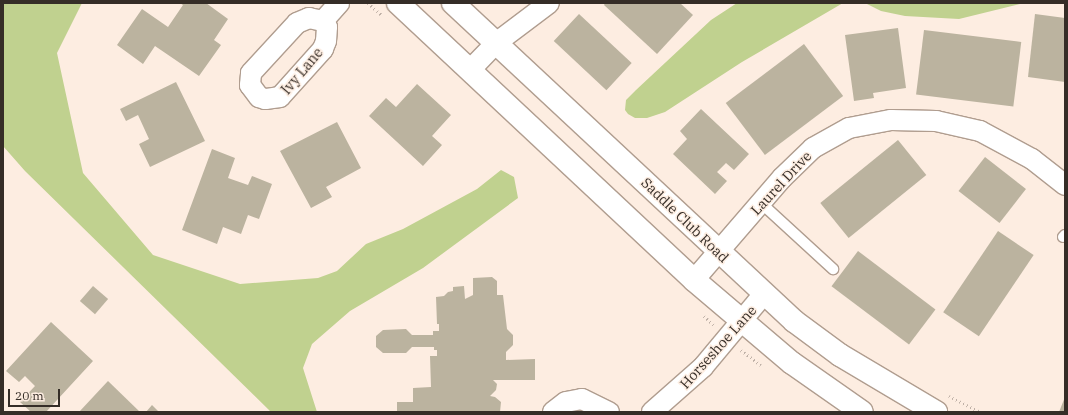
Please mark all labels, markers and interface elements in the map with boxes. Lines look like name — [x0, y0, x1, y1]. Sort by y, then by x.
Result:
street label: Ivy Lane — [278, 44, 326, 98]
street label: Laurel Drive — [747, 148, 815, 218]
street label: Saddle Club Road — [638, 174, 732, 266]
street label: Horseshoe Lane — [676, 302, 760, 392]
scale bar — [10, 381, 62, 407]
text: 20 m — [15, 388, 44, 403]

